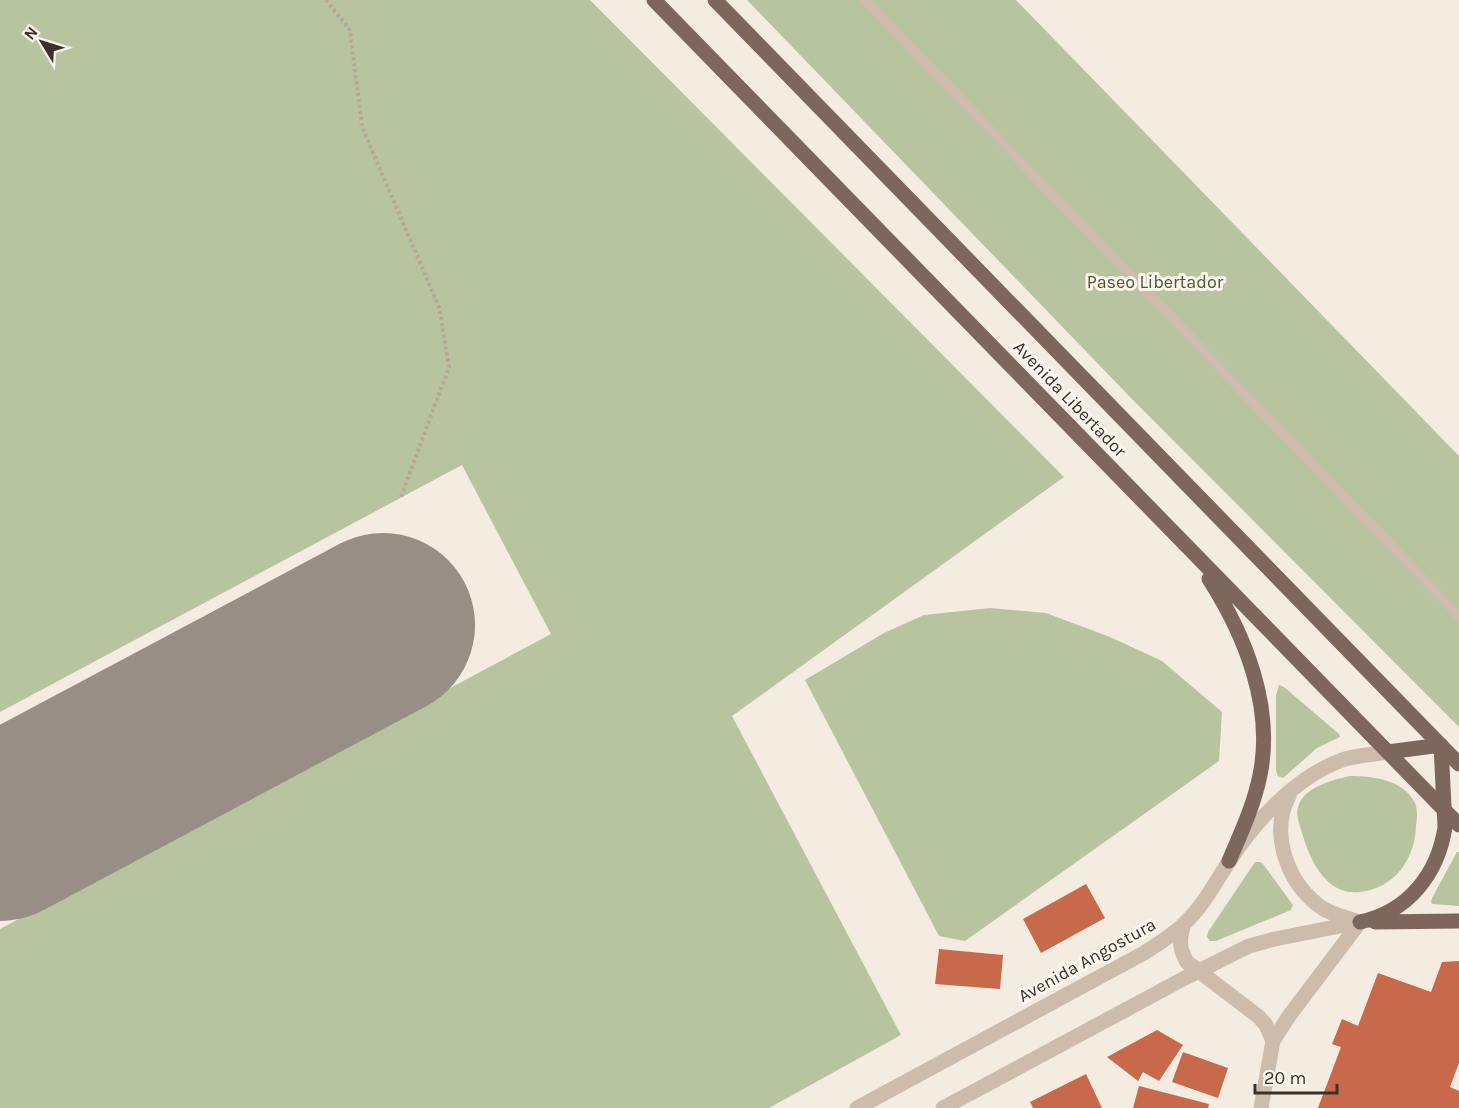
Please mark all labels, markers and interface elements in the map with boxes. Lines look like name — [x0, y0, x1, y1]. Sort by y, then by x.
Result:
north arrow — [12, 12, 72, 72]
text: N — [20, 23, 42, 43]
park label: Paseo Libertador — [1087, 271, 1224, 293]
street label: Avenida Libertador — [1009, 336, 1131, 462]
street label: Avenida Angostura — [1014, 913, 1160, 1007]
scale bar — [1255, 1057, 1338, 1095]
text: 20 m — [1264, 1067, 1306, 1089]

